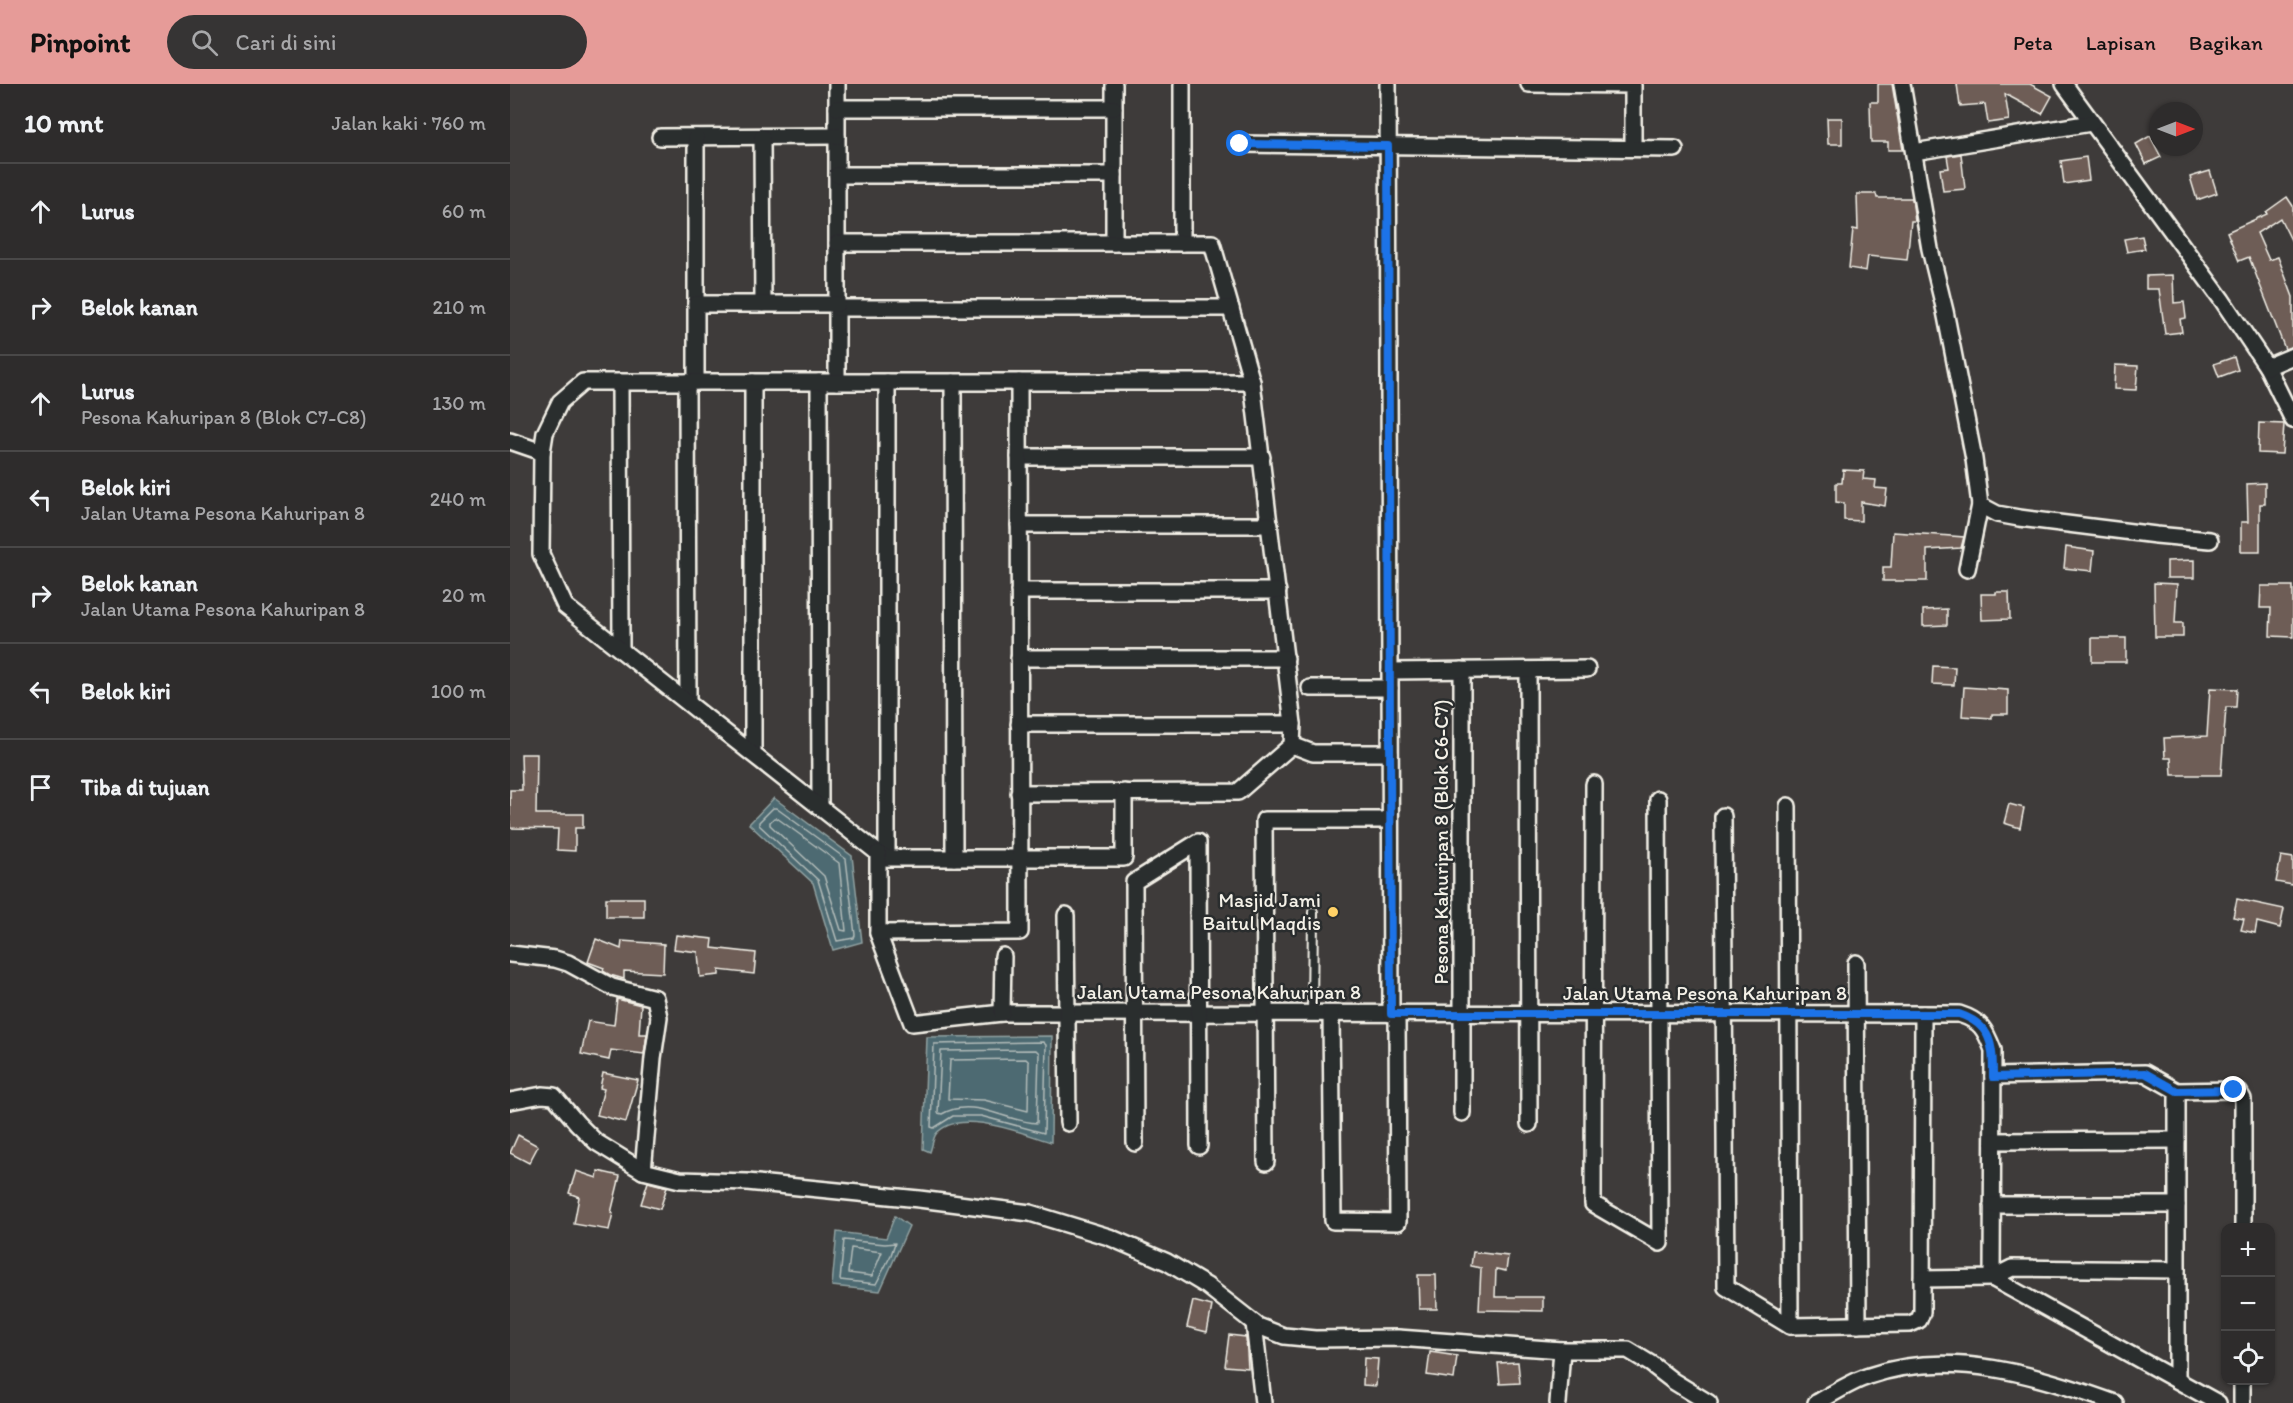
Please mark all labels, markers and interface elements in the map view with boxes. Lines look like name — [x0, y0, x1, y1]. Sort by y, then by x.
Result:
search box — [167, 15, 587, 69]
text: Pinpoint — [30, 25, 131, 59]
icon: search — [188, 26, 221, 59]
text: Cari di sini — [236, 29, 336, 56]
text: Peta — [2013, 30, 2053, 55]
text: Lapisan — [2086, 30, 2156, 55]
text: Bagikan — [2189, 30, 2263, 55]
north arrow — [2149, 102, 2203, 156]
text: 10 mnt — [24, 107, 103, 139]
text: Jalan kaki · 760 m — [331, 111, 486, 135]
route start — [1226, 130, 1252, 156]
icon: ahead — [24, 195, 57, 228]
text: Lurus — [81, 198, 135, 225]
text: 60 m — [442, 199, 486, 223]
icon: right — [24, 291, 57, 324]
text: Belok kanan — [81, 294, 198, 321]
text: 210 m — [433, 295, 486, 319]
text: Lurus — [81, 378, 135, 405]
icon: ahead — [24, 387, 57, 420]
text: 130 m — [432, 391, 486, 415]
text: Pesona Kahuripan 8 (Blok C7-C8) — [81, 405, 367, 429]
text: Belok kiri — [81, 474, 171, 501]
icon: left — [24, 483, 57, 516]
text: 240 m — [430, 487, 486, 511]
text: Jalan Utama Pesona Kahuripan 8 — [81, 501, 365, 525]
text: Belok kanan — [81, 570, 198, 597]
icon: right — [24, 579, 57, 612]
text: 20 m — [442, 583, 486, 607]
text: Jalan Utama Pesona Kahuripan 8 — [81, 597, 365, 621]
icon: left — [24, 675, 57, 708]
text: Belok kiri — [81, 678, 171, 705]
text: 100 m — [431, 679, 486, 703]
street label: Pesona Kahuripan 8 (Blok C6-C7) — [1429, 699, 1453, 985]
icon: arrive — [24, 771, 57, 804]
text: Tiba di tujuan — [81, 774, 210, 801]
place label: Masjid Jami Baitul Maqdis — [1202, 888, 1321, 935]
marker: Masjid Jami Baitul Maqdis — [1326, 905, 1340, 919]
street label: Jalan Utama Pesona Kahuripan 8 — [1077, 980, 1361, 1004]
street label: Jalan Utama Pesona Kahuripan 8 — [1563, 981, 1847, 1005]
route end — [2220, 1076, 2246, 1102]
map controls — [2221, 1223, 2275, 1385]
button: + — [2221, 1223, 2275, 1277]
button: − — [2221, 1277, 2275, 1331]
button: locate — [2221, 1331, 2275, 1385]

